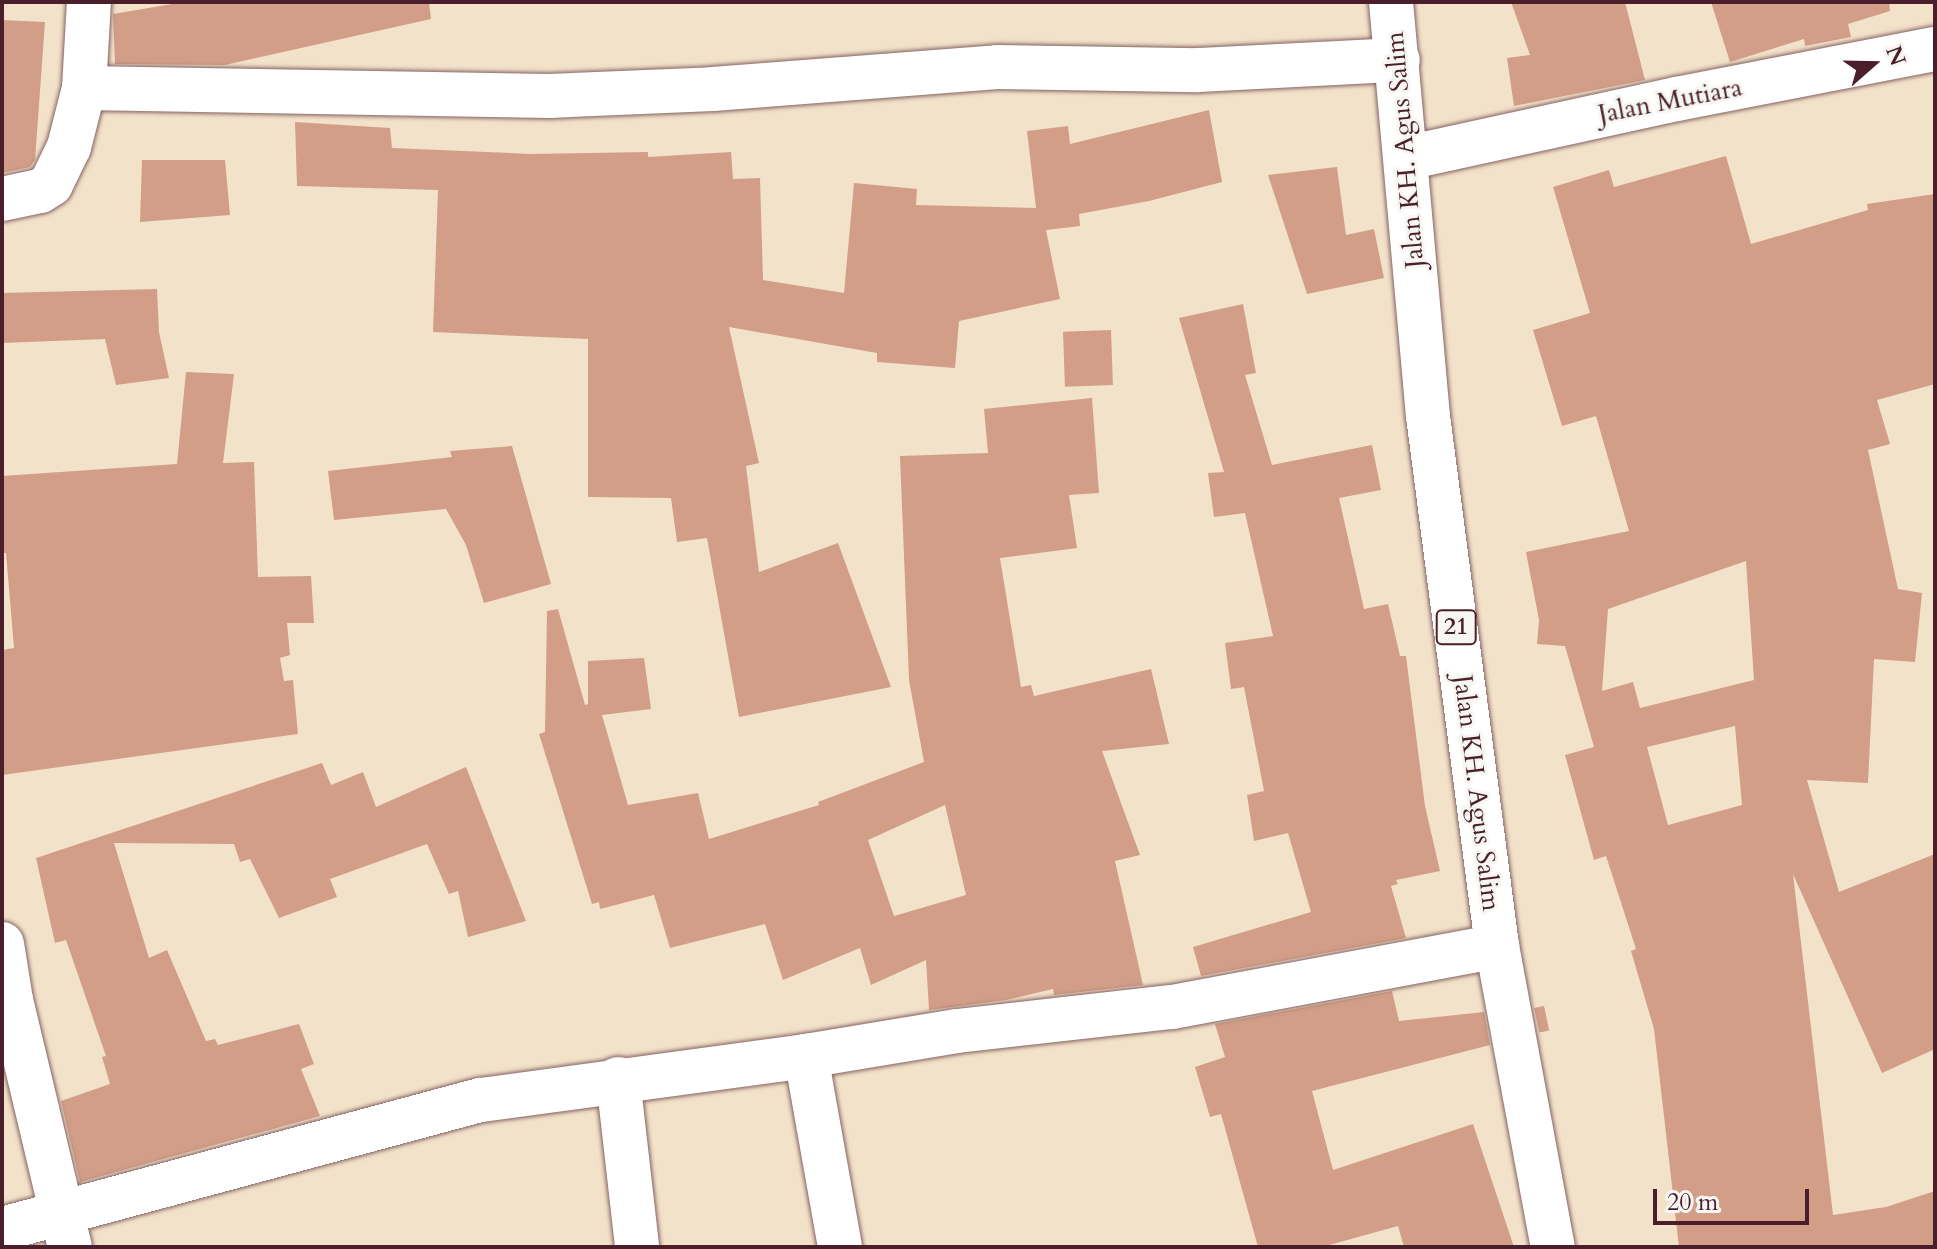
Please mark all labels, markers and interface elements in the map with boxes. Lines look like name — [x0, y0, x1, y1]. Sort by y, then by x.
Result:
north arrow — [1833, 24, 1913, 104]
street label: Jalan KH. Agus Salim — [1379, 30, 1431, 270]
text: N — [1878, 42, 1913, 70]
street label: Jalan Mutiara — [1595, 72, 1745, 130]
road number: 21 — [1434, 607, 1478, 647]
street label: Jalan KH. Agus Salim — [1447, 673, 1507, 913]
scale bar — [1657, 1173, 1813, 1223]
text: 20 m — [1667, 1186, 1718, 1219]

